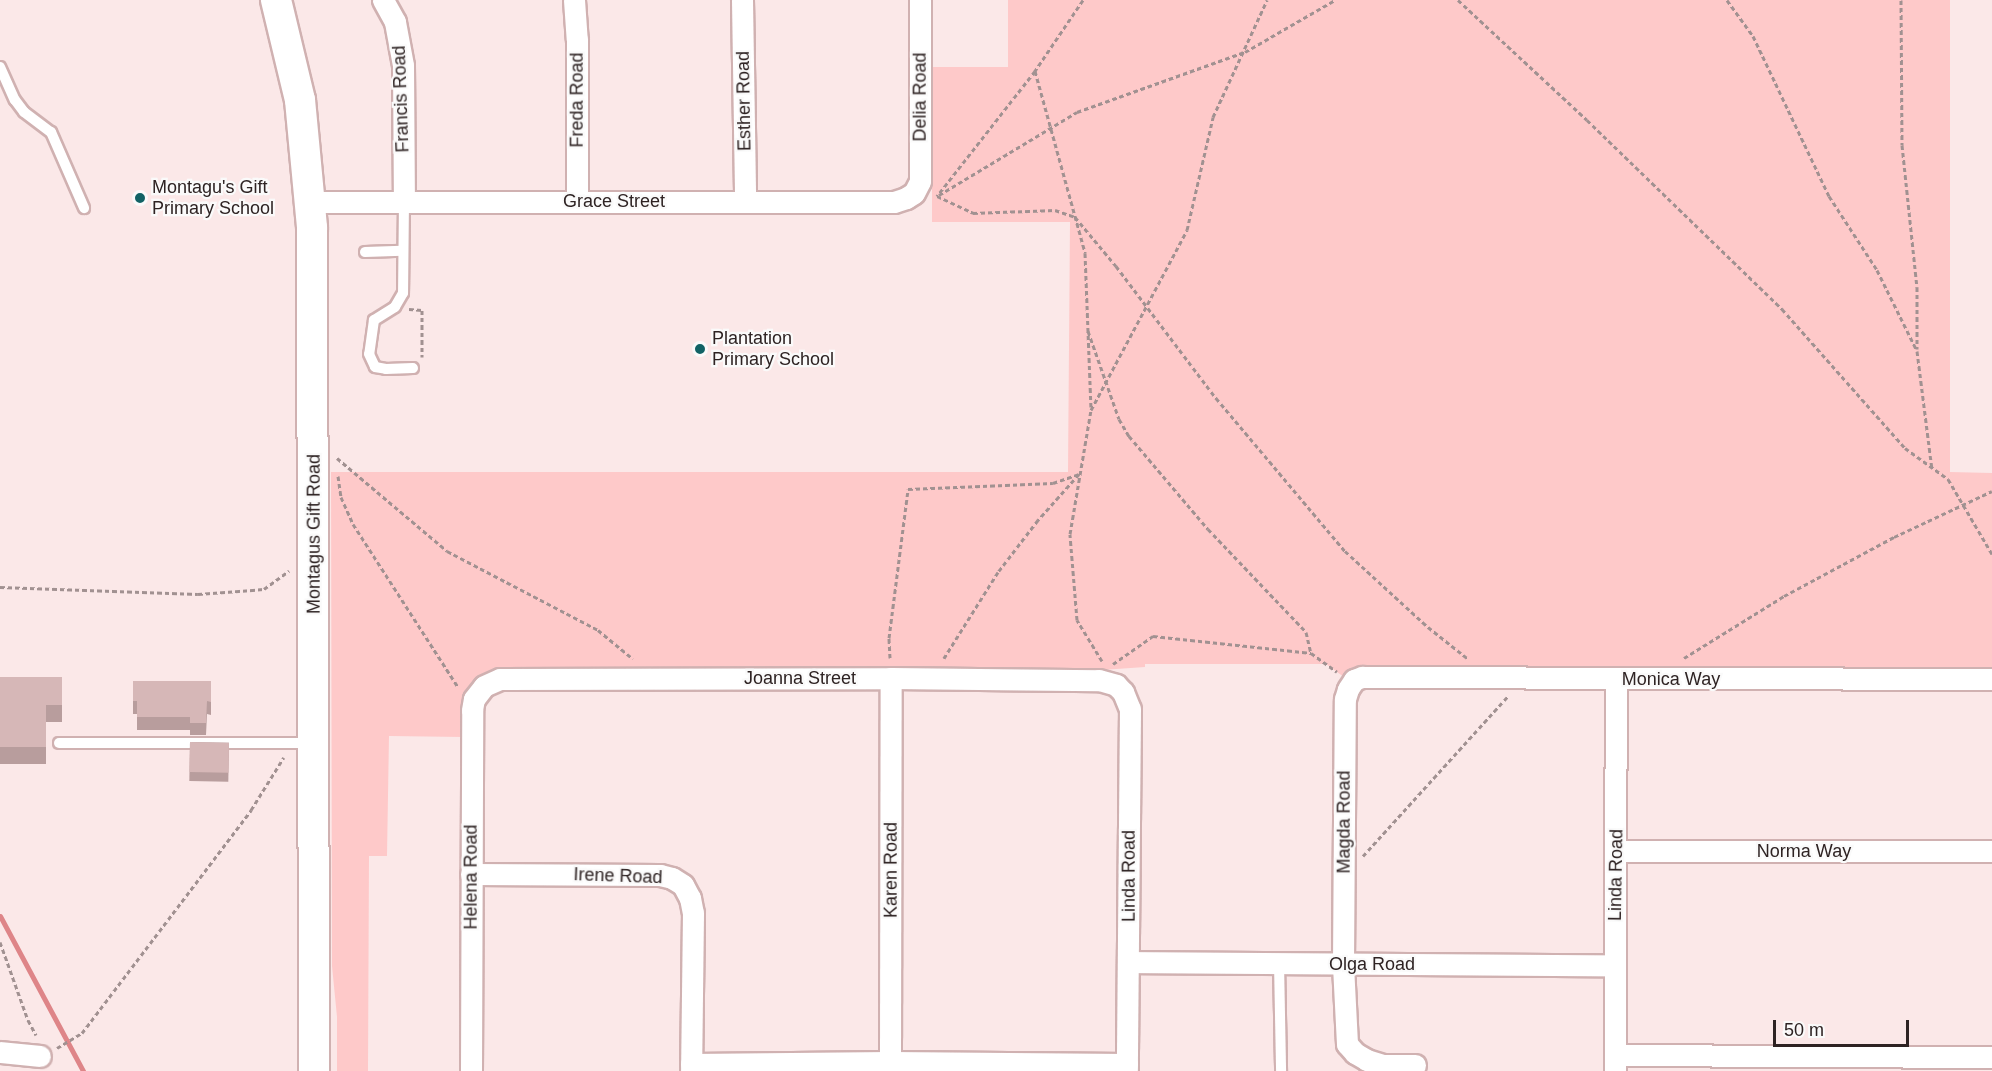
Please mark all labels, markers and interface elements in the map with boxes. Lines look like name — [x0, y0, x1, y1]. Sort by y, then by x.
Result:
street label: Francis Road — [388, 45, 414, 153]
street label: Esther Road — [732, 51, 756, 151]
street label: Freda Road — [566, 52, 588, 148]
street label: Delia Road — [909, 52, 931, 142]
place label: Montagu's Gift Primary School — [152, 177, 274, 219]
street label: Grace Street — [563, 190, 665, 212]
marker: Montagu's Gift Primary School — [133, 191, 147, 205]
place label: Plantation Primary School — [712, 328, 834, 370]
marker: Plantation Primary School — [693, 342, 707, 356]
street label: Montagus Gift Road — [303, 454, 325, 614]
street label: Joanna Street — [744, 667, 856, 689]
street label: Monica Way — [1622, 668, 1720, 690]
street label: Magda Road — [1333, 770, 1355, 874]
street label: Karen Road — [880, 822, 902, 918]
street label: Helena Road — [460, 824, 482, 930]
street label: Linda Road — [1604, 829, 1628, 921]
street label: Linda Road — [1118, 830, 1140, 922]
street label: Norma Way — [1757, 840, 1851, 862]
street label: Irene Road — [573, 864, 663, 888]
street label: Olga Road — [1329, 953, 1415, 975]
scale bar — [1776, 1008, 1912, 1046]
text: 50 m — [1784, 1020, 1824, 1040]

